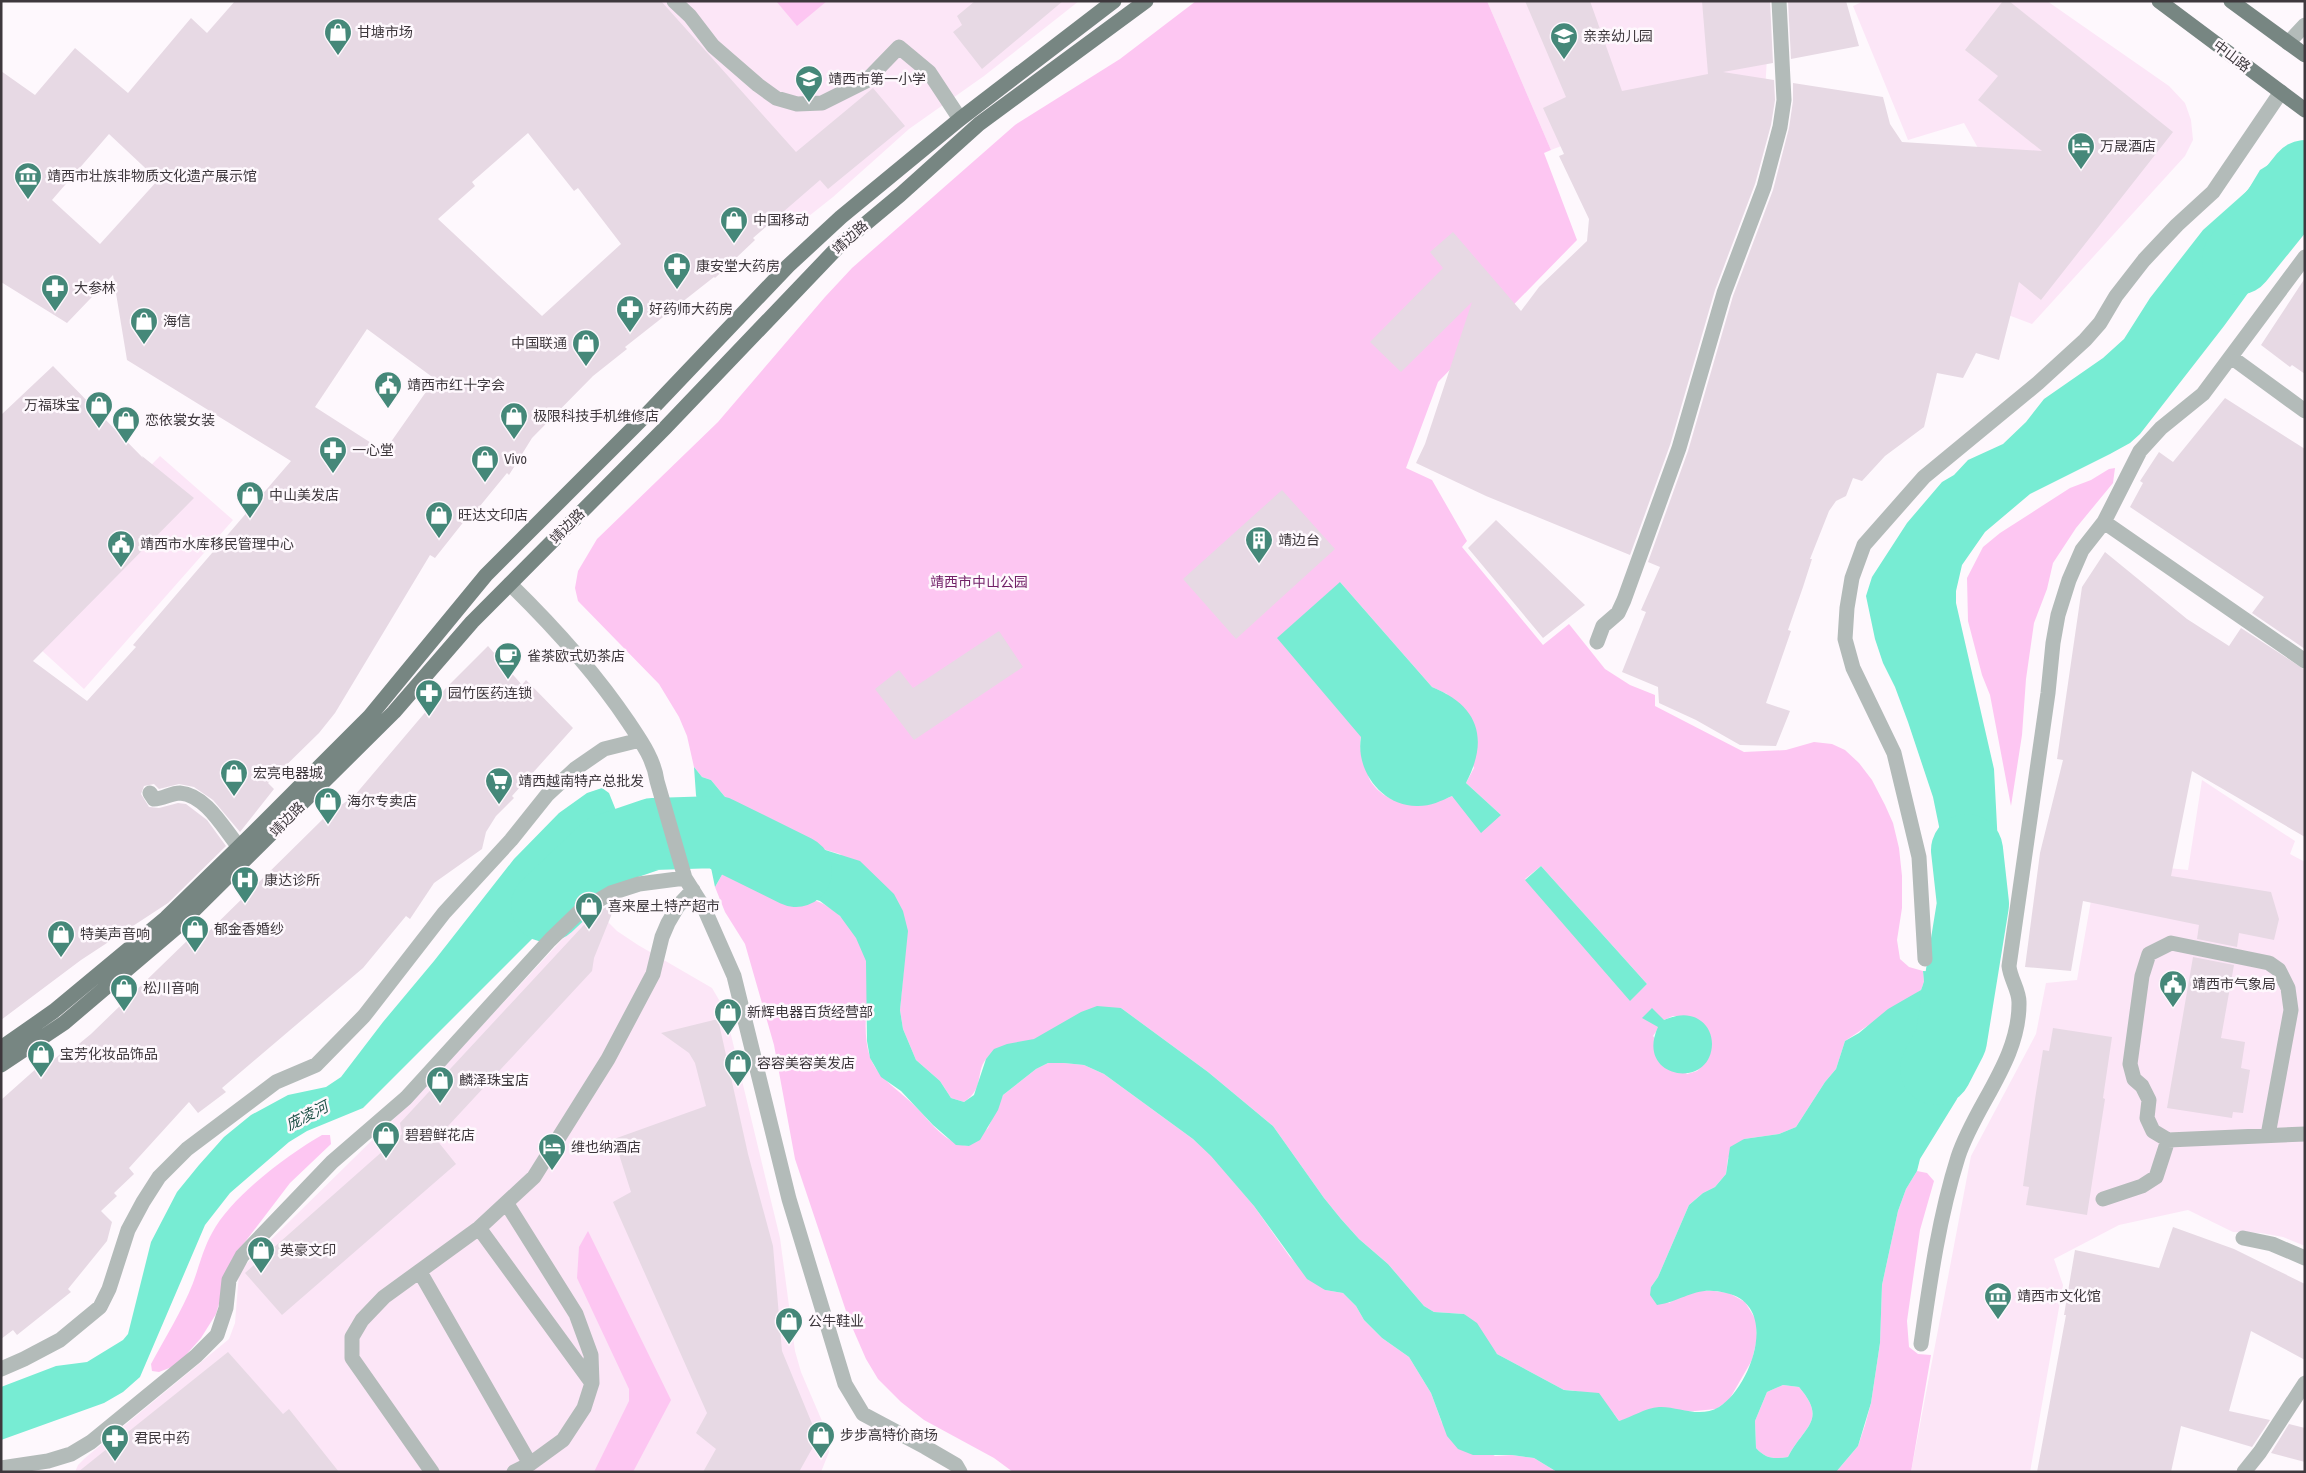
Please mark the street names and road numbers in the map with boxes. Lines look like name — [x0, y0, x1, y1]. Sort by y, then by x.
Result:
street label: 中山路 — [2210, 36, 2254, 76]
street label: 靖边路 — [828, 216, 872, 258]
street label: 靖边路 — [546, 505, 588, 547]
street label: 靖边路 — [266, 798, 308, 840]

